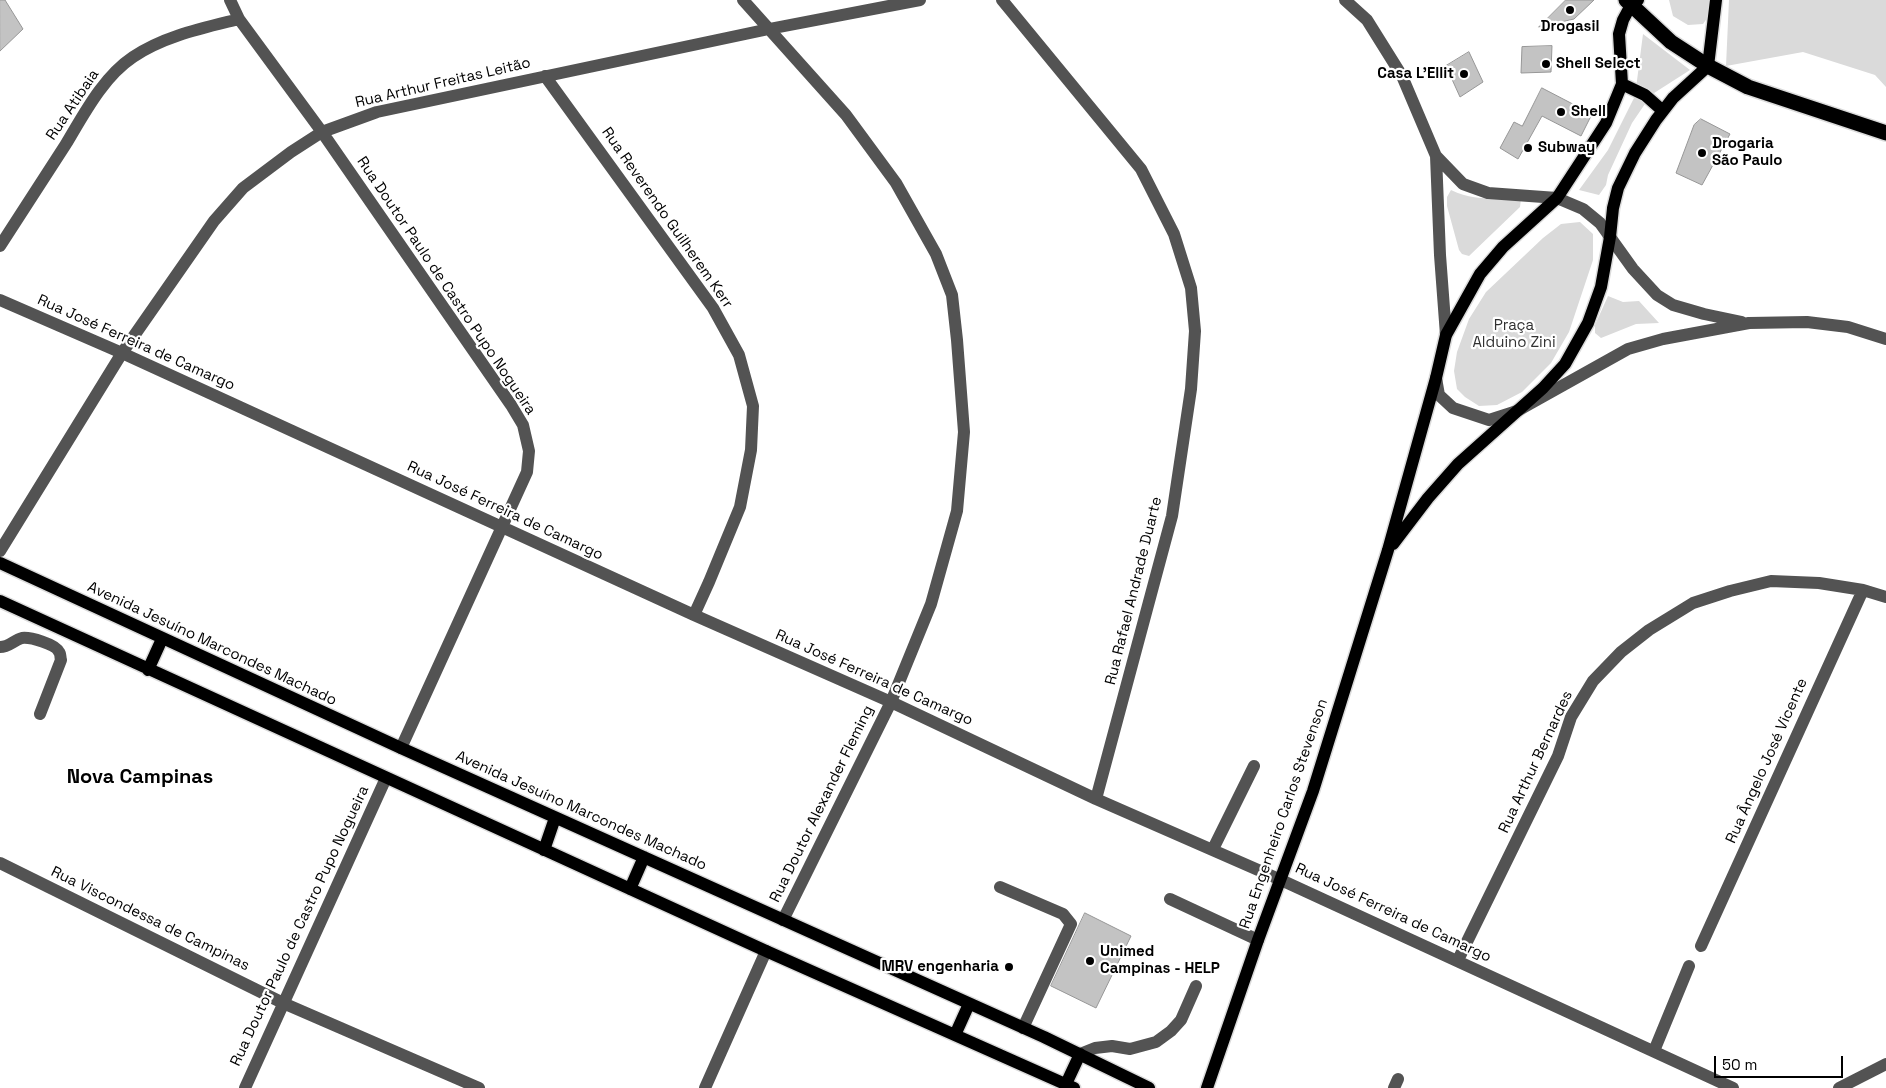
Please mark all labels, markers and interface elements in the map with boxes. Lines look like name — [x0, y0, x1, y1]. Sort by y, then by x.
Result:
marker: Drogasil — [1564, 4, 1576, 16]
place label: Drogasil — [1541, 18, 1599, 36]
street label: Rua Arthur Freitas Leitão — [354, 54, 532, 112]
place label: Shell Select — [1556, 55, 1641, 73]
marker: Shell Select — [1540, 58, 1552, 70]
place label: Casa L'Ellit — [1377, 65, 1454, 83]
street label: Rua Atibaia — [43, 66, 103, 144]
marker: Casa L'Ellit — [1458, 68, 1470, 80]
place label: Shell — [1571, 103, 1606, 121]
marker: Shell — [1555, 106, 1567, 118]
street label: Rua Reverendo Guilherem Kerr — [598, 124, 736, 312]
place label: Drogaria São Paulo — [1712, 135, 1782, 170]
place label: Subway — [1538, 139, 1595, 157]
marker: Subway — [1522, 142, 1534, 154]
marker: Drogaria São Paulo — [1696, 147, 1708, 159]
street label: Rua Doutor Paulo de Castro Pupo Nogueira — [353, 153, 539, 419]
street label: Rua José Ferreira de Camargo — [34, 291, 238, 395]
park label: Praça Alduino Zini — [1472, 317, 1556, 352]
street label: Rua José Ferreira de Camargo — [404, 458, 606, 564]
street label: Rua Rafael Andrade Duarte — [1102, 495, 1166, 687]
street label: Avenida Jesuíno Marcondes Machado — [85, 578, 339, 710]
street label: Rua José Ferreira de Camargo — [772, 626, 976, 730]
street label: Rua Ângelo José Vicente — [1722, 676, 1812, 846]
street label: Rua Arthur Bernardes — [1495, 688, 1577, 836]
street label: Rua Engenheiro Carlos Stevenson — [1236, 697, 1332, 931]
street label: Rua Doutor Alexander Fleming — [766, 702, 878, 906]
street label: Avenida Jesuíno Marcondes Machado — [453, 747, 709, 875]
district label: Nova Campinas — [67, 766, 213, 790]
street label: Rua Doutor Paulo de Castro Pupo Nogueira — [227, 783, 373, 1069]
street label: Rua José Ferreira de Camargo — [1292, 860, 1494, 966]
street label: Rua Viscondessa de Campinas — [48, 863, 252, 975]
place label: Unimed Campinas - HELP — [1100, 943, 1220, 978]
marker: Unimed Campinas - HELP — [1084, 955, 1096, 967]
place label: MRV engenharia — [882, 958, 999, 976]
marker: MRV engenharia — [1003, 961, 1015, 973]
scale bar — [1716, 1046, 1845, 1078]
text: 50 m — [1722, 1055, 1757, 1074]

